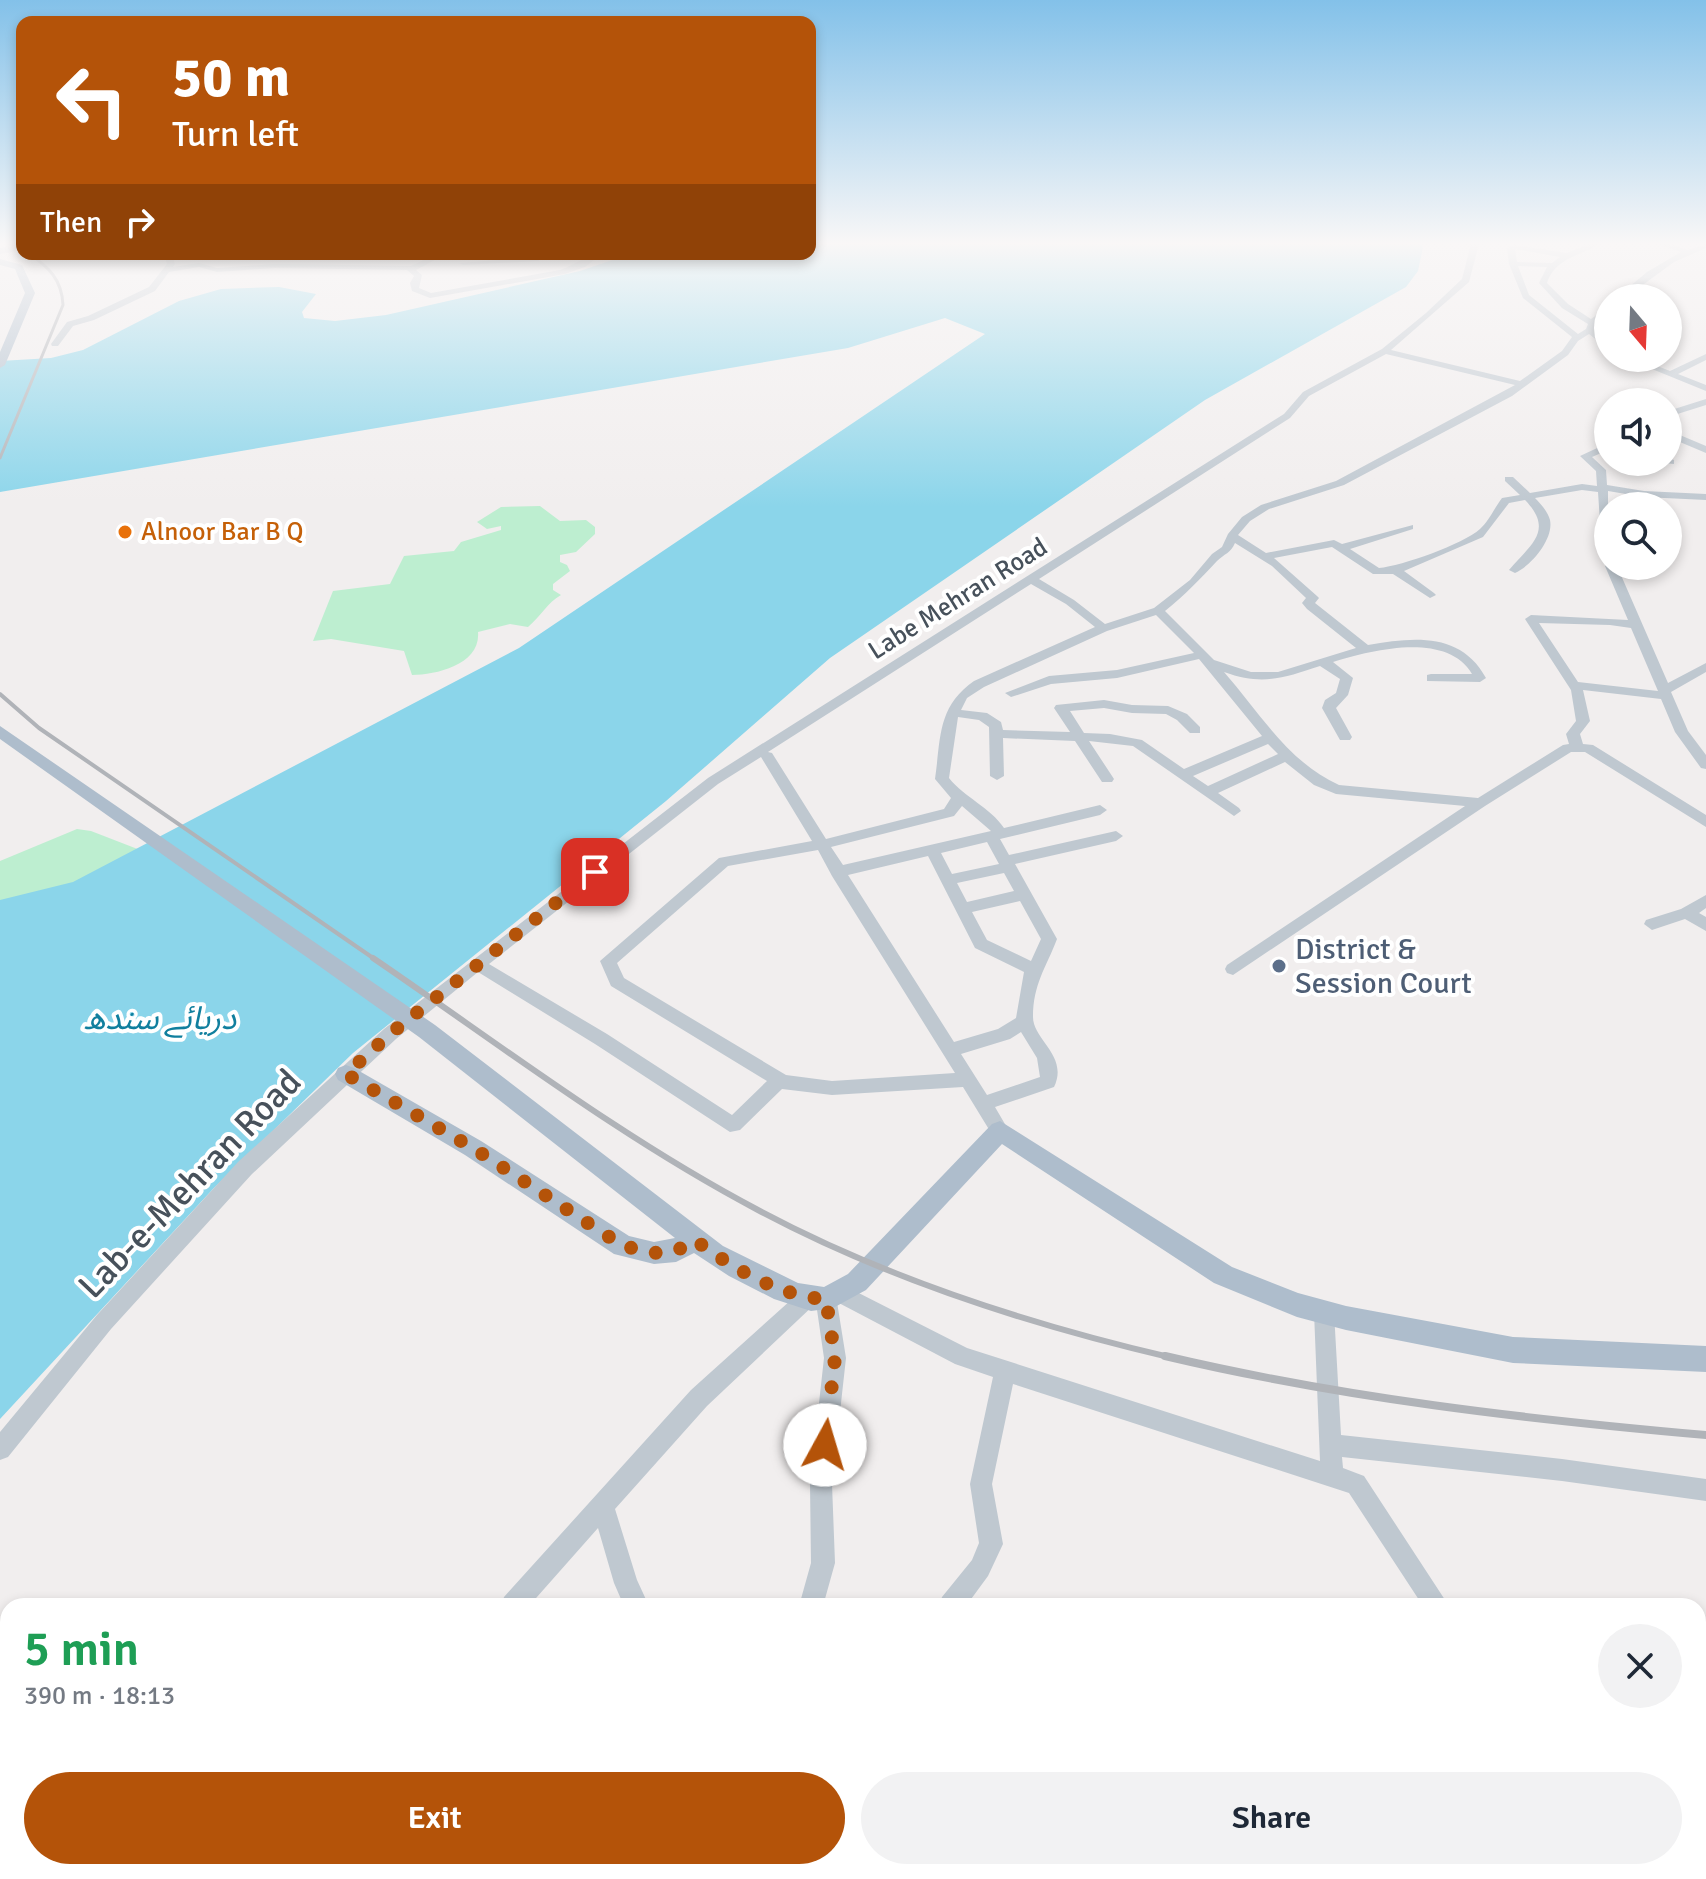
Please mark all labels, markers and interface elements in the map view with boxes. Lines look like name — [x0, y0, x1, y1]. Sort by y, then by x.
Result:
text: 50 m — [172, 43, 290, 112]
icon: left — [40, 48, 144, 152]
text: Turn left — [172, 112, 299, 157]
icon: right — [118, 200, 162, 244]
text: Then — [40, 204, 102, 241]
north arrow — [1594, 284, 1682, 372]
map controls — [1594, 284, 1682, 580]
button: sound — [1594, 388, 1682, 476]
button: search — [1594, 492, 1682, 580]
place label: Alnoor Bar B Q — [141, 516, 303, 548]
marker: Alnoor Bar B Q — [116, 523, 134, 541]
street label: Labe Mehran Road — [862, 531, 1054, 667]
pin — [561, 838, 629, 906]
icon: arrive — [573, 850, 617, 894]
place label: District & Session Court — [1295, 931, 1472, 1002]
marker: District & Session Court — [1270, 957, 1288, 975]
water label: دریائے سندھ — [84, 999, 237, 1038]
street label: Lab-e-Mehran Road — [69, 1060, 311, 1308]
position arrow — [783, 1403, 867, 1487]
text: 5 min — [24, 1620, 139, 1679]
button: close — [1598, 1624, 1682, 1708]
text: 390 m · 18:13 — [24, 1680, 175, 1712]
button: Exit — [24, 1772, 845, 1864]
button: Share — [861, 1772, 1682, 1864]

